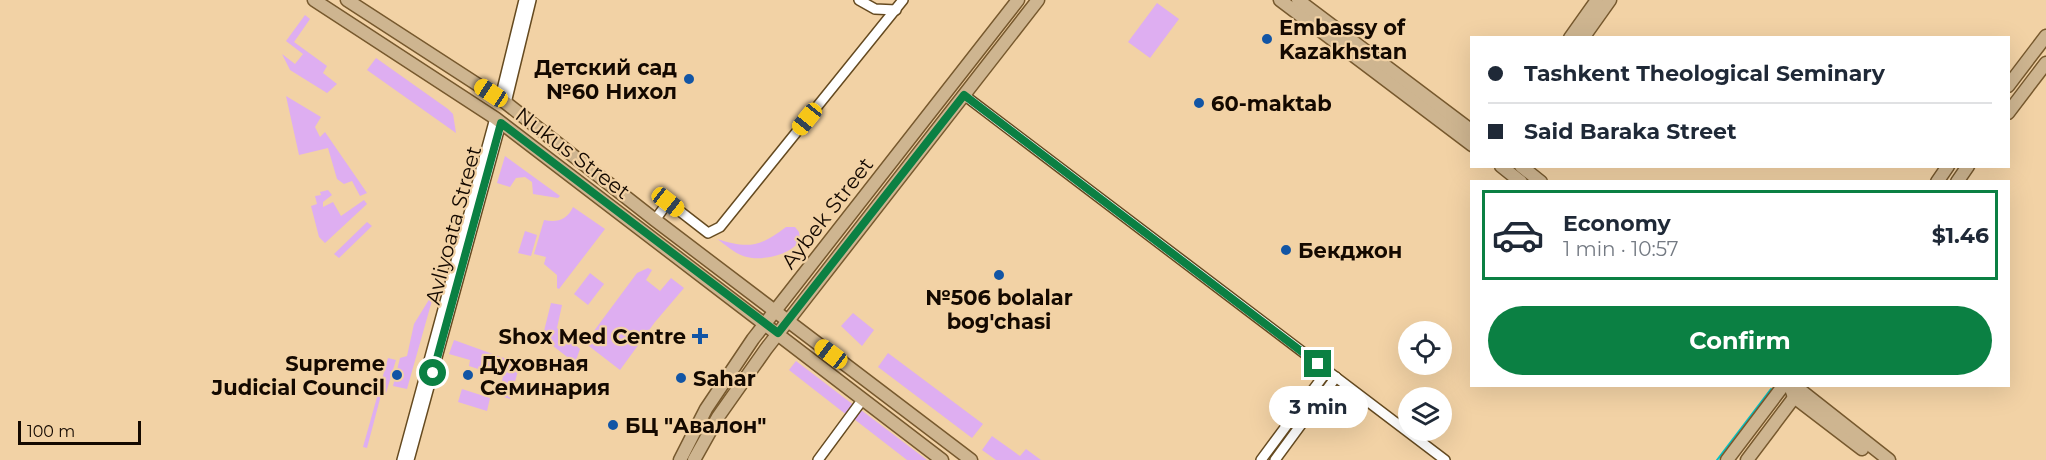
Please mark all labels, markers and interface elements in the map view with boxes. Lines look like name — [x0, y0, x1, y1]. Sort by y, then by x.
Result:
place label: Embassy of Kazakhstan — [1279, 15, 1407, 64]
marker: Embassy of Kazakhstan — [1260, 32, 1274, 46]
place label: Детский сад №60 Нихол — [534, 55, 677, 104]
text: Tashkent Theological Seminary — [1524, 60, 1885, 87]
marker: Детский сад №60 Нихол — [682, 72, 696, 86]
car — [471, 76, 511, 110]
place label: 60-maktab — [1211, 91, 1332, 116]
marker: 60-maktab — [1192, 96, 1206, 110]
car — [789, 99, 825, 139]
street label: Nukus Street — [511, 102, 635, 204]
text: Said Baraka Street — [1524, 118, 1737, 145]
street label: Avliyoata Street — [420, 143, 486, 307]
street label: Aybek Street — [776, 152, 878, 274]
car — [648, 184, 688, 220]
icon: car — [1491, 208, 1545, 262]
text: Economy — [1563, 210, 1671, 237]
text: $1.46 — [1932, 222, 1989, 249]
text: 1 min · 10:57 — [1563, 237, 1679, 261]
place label: Бекджон — [1298, 238, 1402, 263]
marker: Бекджон — [1279, 243, 1293, 257]
marker: №506 bolalar bog'chasi — [992, 268, 1006, 282]
place label: №506 bolalar bog'chasi — [925, 285, 1073, 334]
button: Confirm — [1488, 306, 1992, 375]
map controls — [1398, 321, 1452, 441]
button: locate — [1398, 321, 1452, 375]
place label: Shox Med Centre — [499, 324, 686, 349]
marker: Shox Med Centre — [691, 327, 709, 345]
car — [811, 336, 851, 372]
route end — [1304, 350, 1331, 377]
place label: Supreme Judicial Council — [211, 351, 385, 400]
place label: Духовная Семинария — [480, 351, 610, 400]
route start — [419, 359, 446, 386]
place label: Sahar — [693, 366, 756, 391]
marker: Supreme Judicial Council — [390, 368, 404, 382]
marker: Духовная Семинария — [461, 368, 475, 382]
marker: Sahar — [674, 371, 688, 385]
callout: 3 min — [1268, 385, 1368, 427]
button: layers — [1398, 387, 1452, 441]
text: 3 min — [1289, 395, 1348, 419]
place label: БЦ "Авалон" — [625, 413, 766, 438]
scale bar — [18, 418, 141, 446]
marker: БЦ "Авалон" — [606, 418, 620, 432]
text: 100 m — [27, 422, 75, 441]

